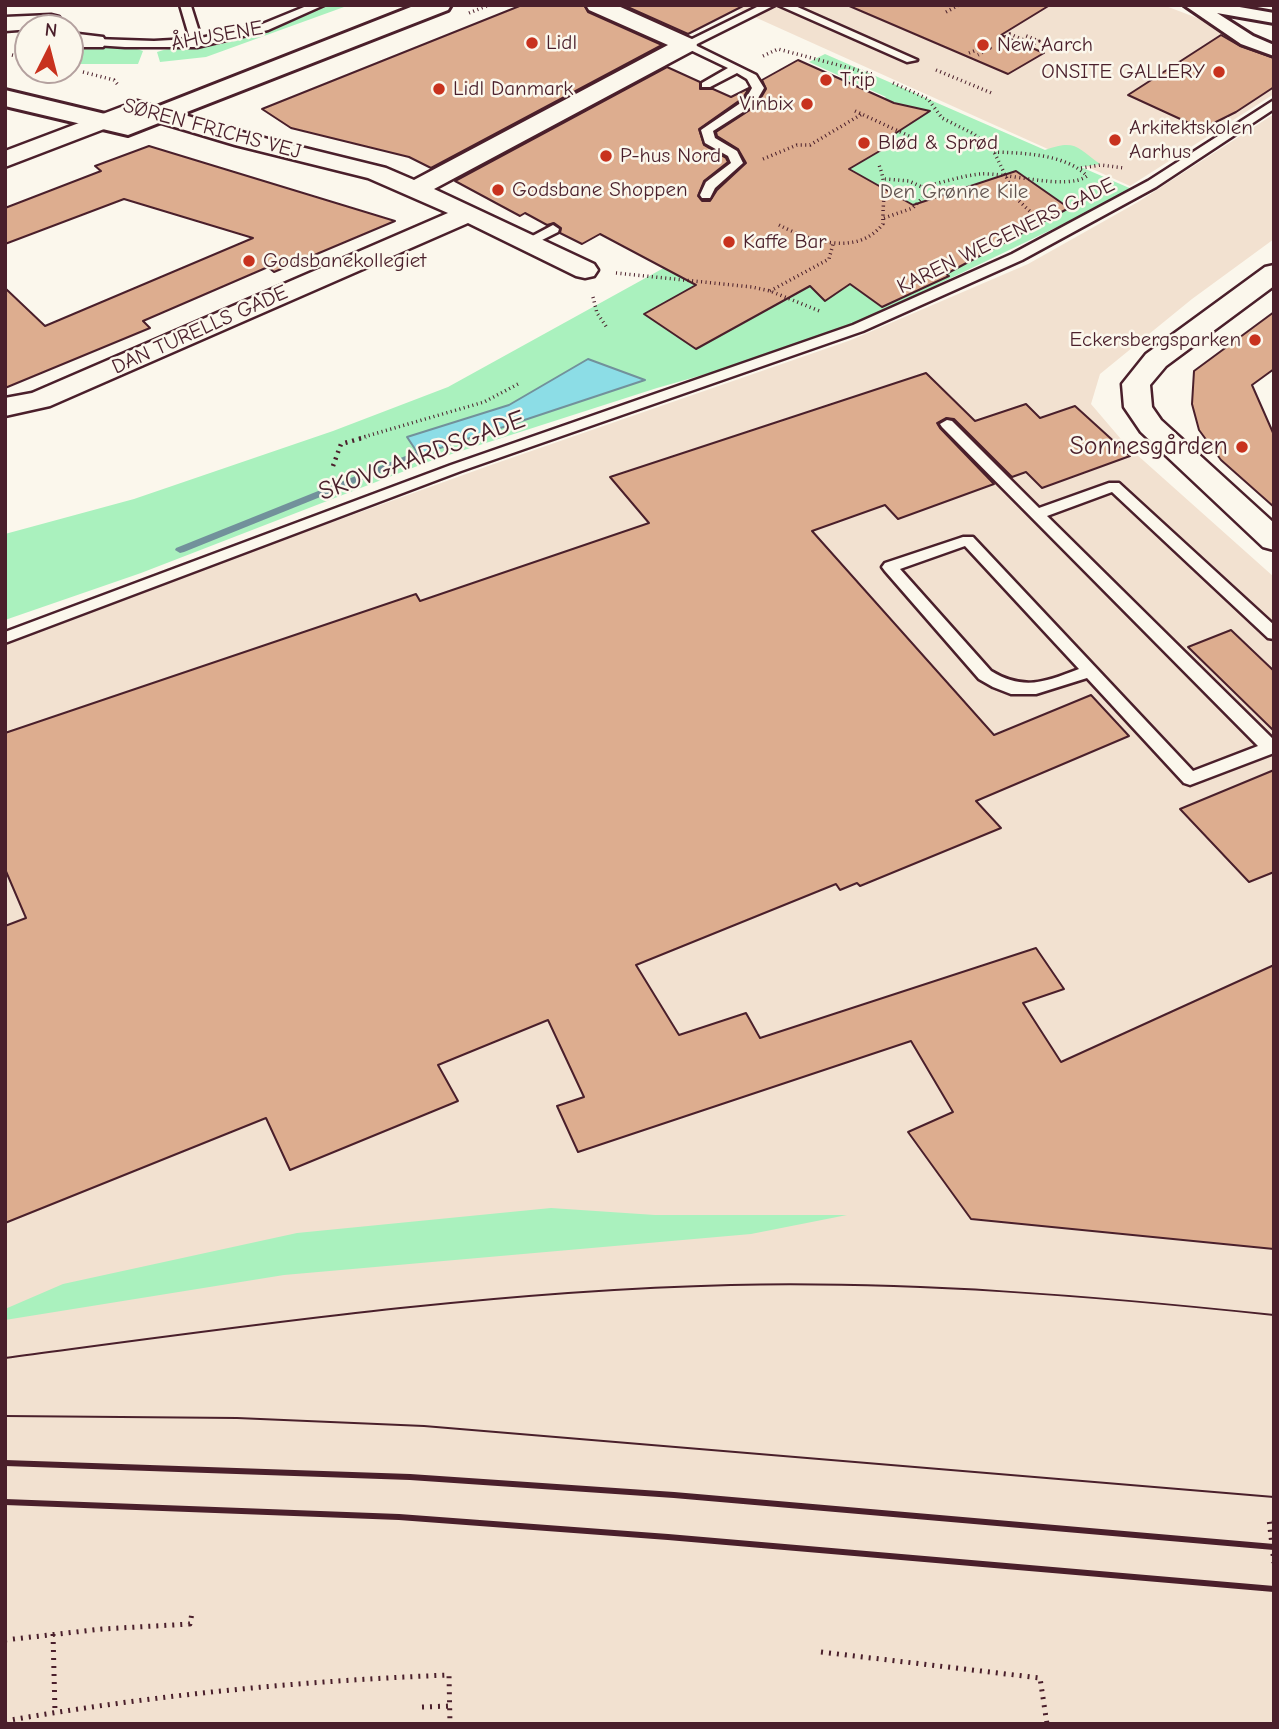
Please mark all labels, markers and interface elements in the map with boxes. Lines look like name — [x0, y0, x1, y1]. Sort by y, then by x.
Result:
north arrow — [14, 14, 84, 84]
street label: ÅHUSENE — [169, 16, 265, 56]
text: N — [44, 19, 58, 42]
place label: Lidl — [546, 30, 577, 56]
place label: New Aarch — [997, 32, 1093, 58]
marker: Lidl — [524, 35, 540, 51]
marker: New Aarch — [975, 37, 991, 53]
place label: ONSITE GALLERY — [1041, 59, 1205, 85]
marker: ONSITE GALLERY — [1211, 64, 1227, 80]
place label: Trip — [840, 67, 875, 93]
marker: Trip — [818, 72, 834, 88]
place label: Lidl Danmark — [453, 76, 573, 102]
marker: Lidl Danmark — [431, 81, 447, 97]
place label: Vinbix — [739, 91, 793, 117]
street label: SØREN FRICHS VEJ — [120, 93, 304, 165]
marker: Vinbix — [799, 96, 815, 112]
place label: Arkitektskolen Aarhus — [1129, 115, 1253, 165]
place label: Blød & Sprød — [878, 130, 998, 156]
marker: Arkitektskolen Aarhus — [1107, 132, 1123, 148]
marker: Blød & Sprød — [856, 135, 872, 151]
place label: P-hus Nord — [620, 143, 721, 169]
marker: P-hus Nord — [598, 148, 614, 164]
street label: KAREN WEGENERS GADE — [893, 172, 1119, 300]
place label: Godsbane Shoppen — [512, 177, 688, 203]
park label: Den Grønne Kile — [880, 179, 1028, 205]
marker: Godsbane Shoppen — [490, 182, 506, 198]
place label: Kaffe Bar — [743, 229, 827, 255]
marker: Kaffe Bar — [721, 234, 737, 250]
place label: Godsbanekollegiet — [263, 248, 426, 274]
marker: Godsbanekollegiet — [241, 253, 257, 269]
street label: DAN TURELLS GADE — [108, 280, 292, 380]
place label: Eckersbergsparken — [1069, 327, 1241, 353]
marker: Eckersbergsparken — [1247, 332, 1263, 348]
street label: SKOVGAARDSGADE — [314, 404, 530, 508]
place label: Sonnesgården — [1069, 431, 1228, 463]
marker: Sonnesgården — [1234, 439, 1250, 455]

